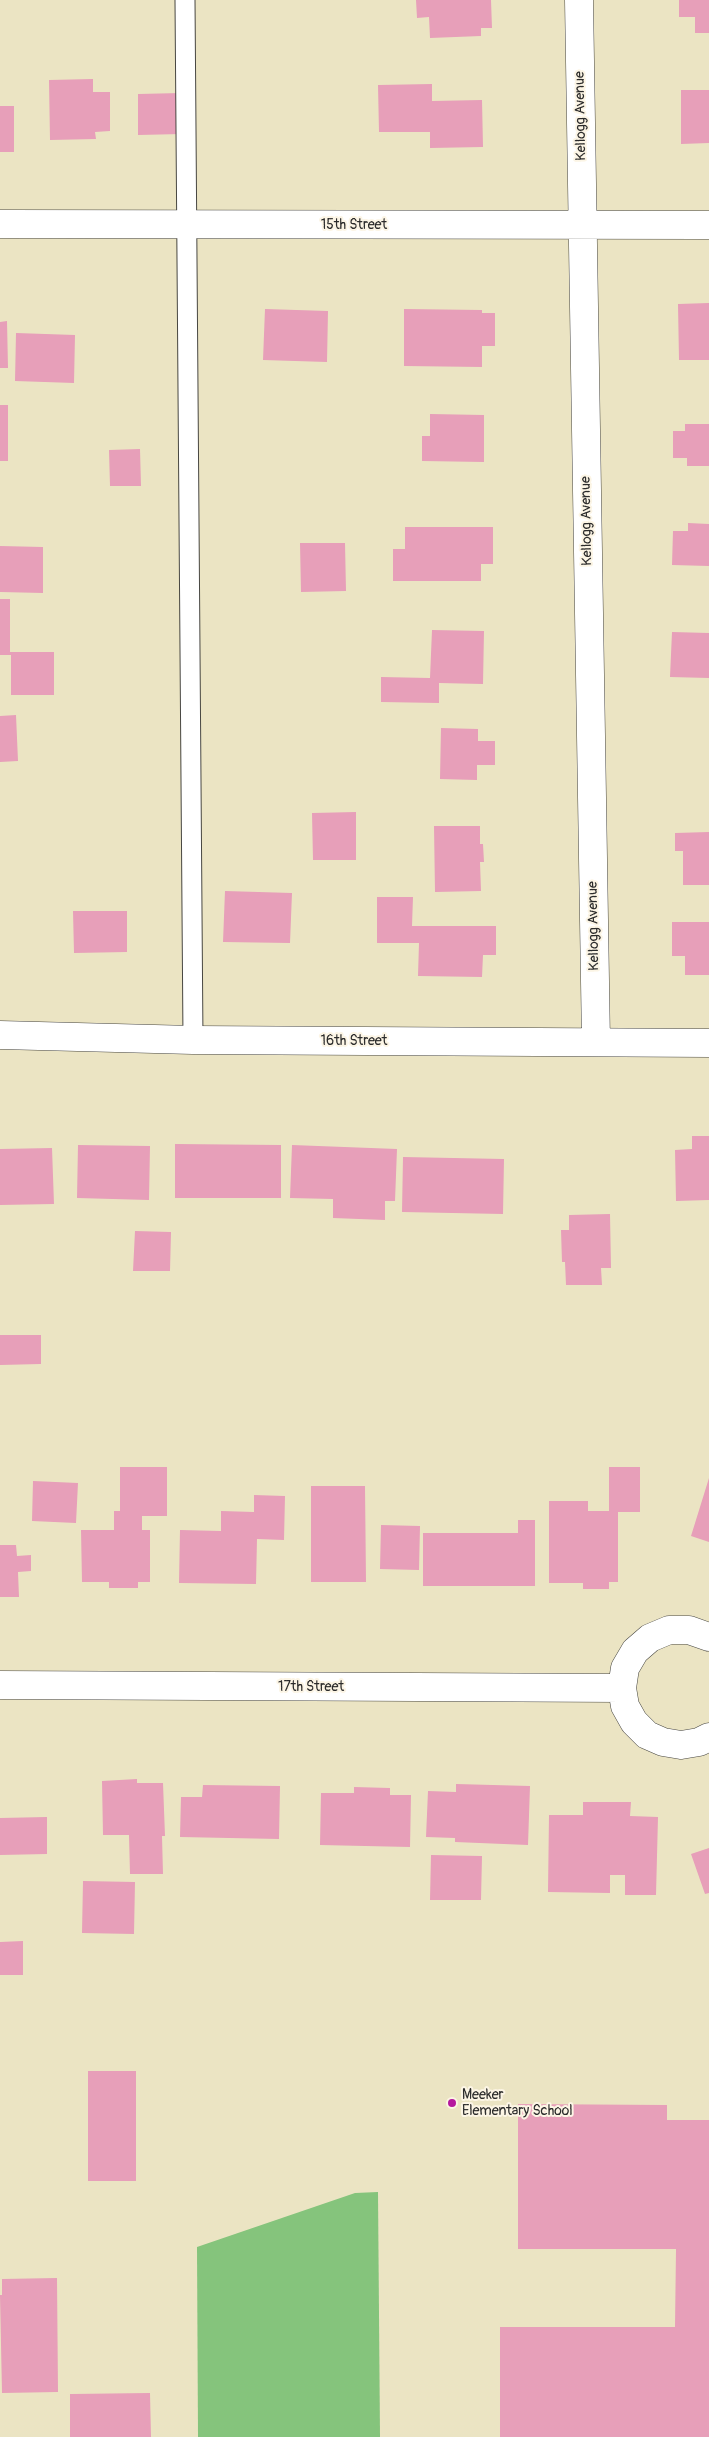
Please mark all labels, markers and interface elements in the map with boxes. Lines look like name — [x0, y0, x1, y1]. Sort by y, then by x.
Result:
street label: Kellogg Avenue — [572, 71, 590, 161]
street label: 15th Street — [321, 217, 387, 233]
street label: Kellogg Avenue — [578, 476, 596, 566]
street label: Kellogg Avenue — [585, 881, 603, 971]
street label: 16th Street — [321, 1033, 387, 1049]
street label: 17th Street — [278, 1679, 344, 1695]
place label: Meeker Elementary School — [462, 2087, 573, 2120]
marker: Meeker Elementary School — [446, 2097, 458, 2109]

